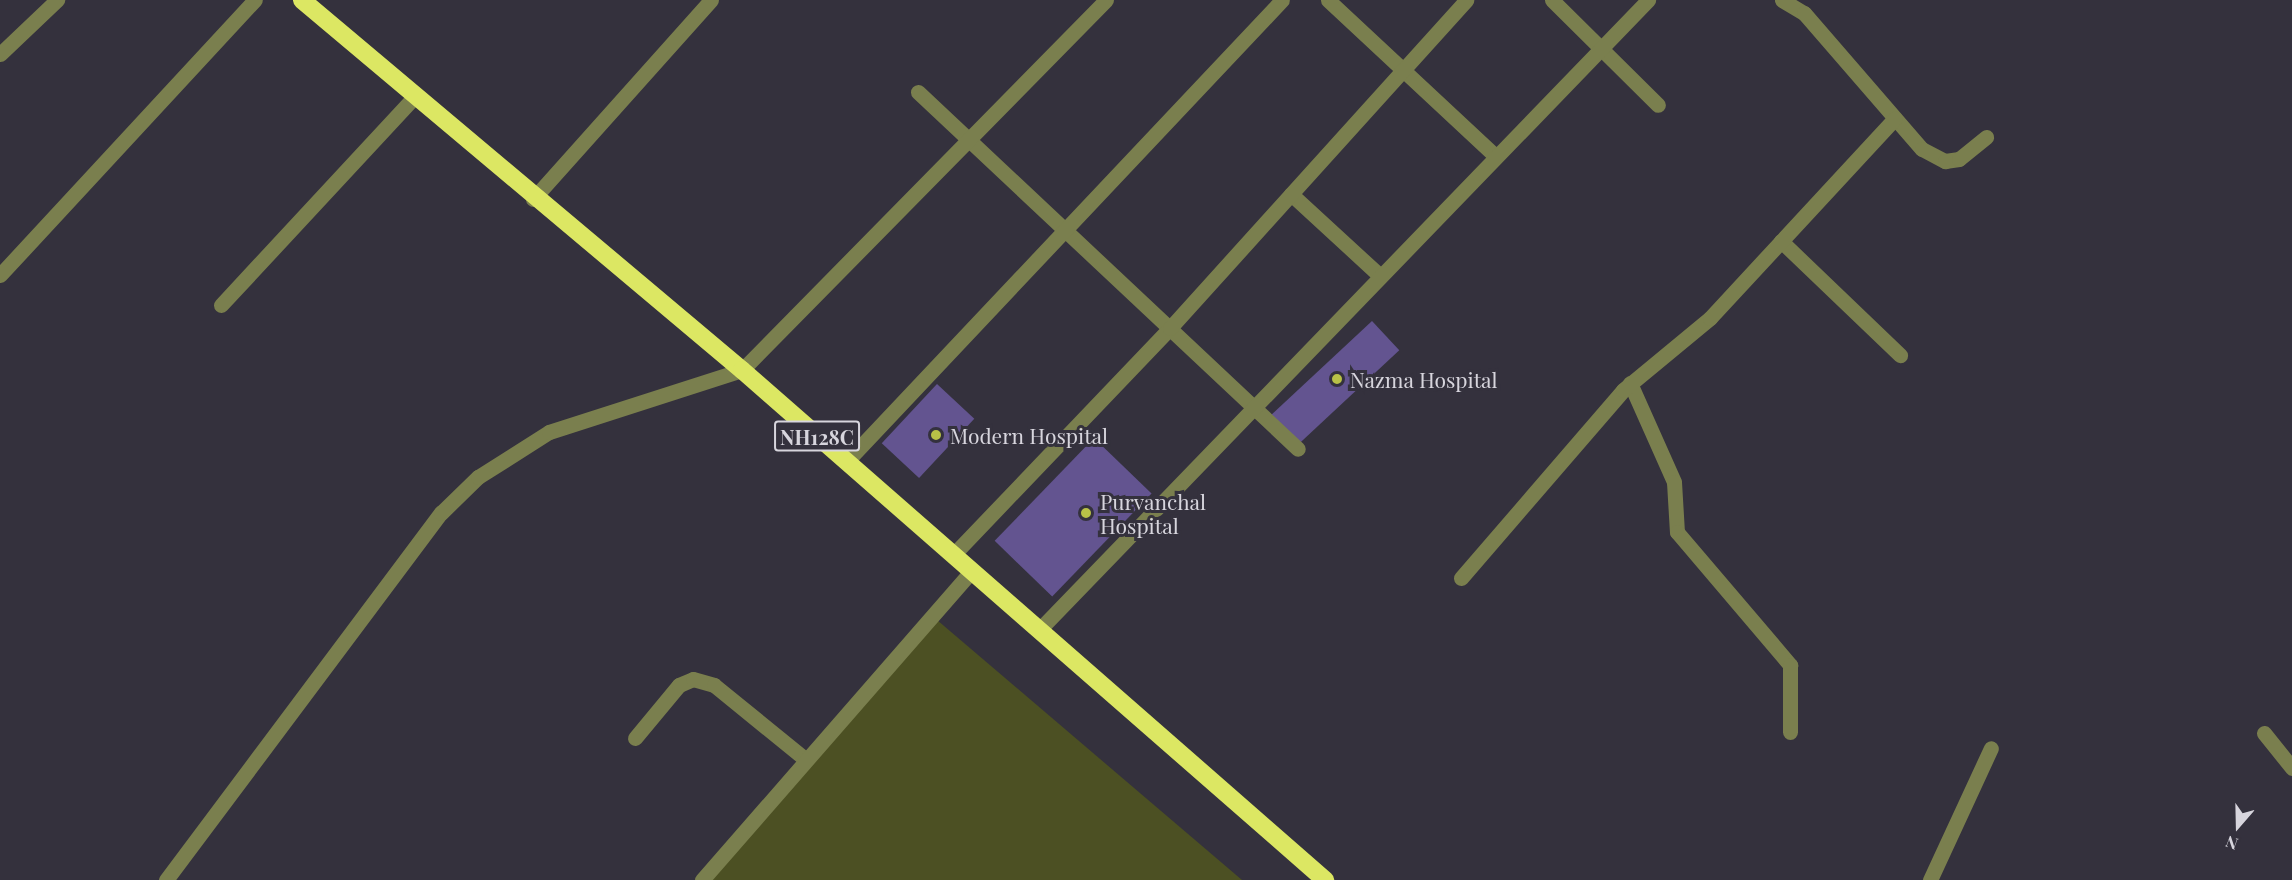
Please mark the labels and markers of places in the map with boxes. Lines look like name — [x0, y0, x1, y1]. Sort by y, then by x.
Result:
place label: Nazma Hospital — [1350, 366, 1498, 392]
marker: Nazma Hospital — [1328, 370, 1346, 388]
place label: Modern Hospital — [950, 422, 1108, 448]
marker: Modern Hospital — [927, 426, 945, 444]
place label: Purvanchal Hospital — [1100, 488, 1206, 538]
marker: Purvanchal Hospital — [1077, 504, 1095, 522]

